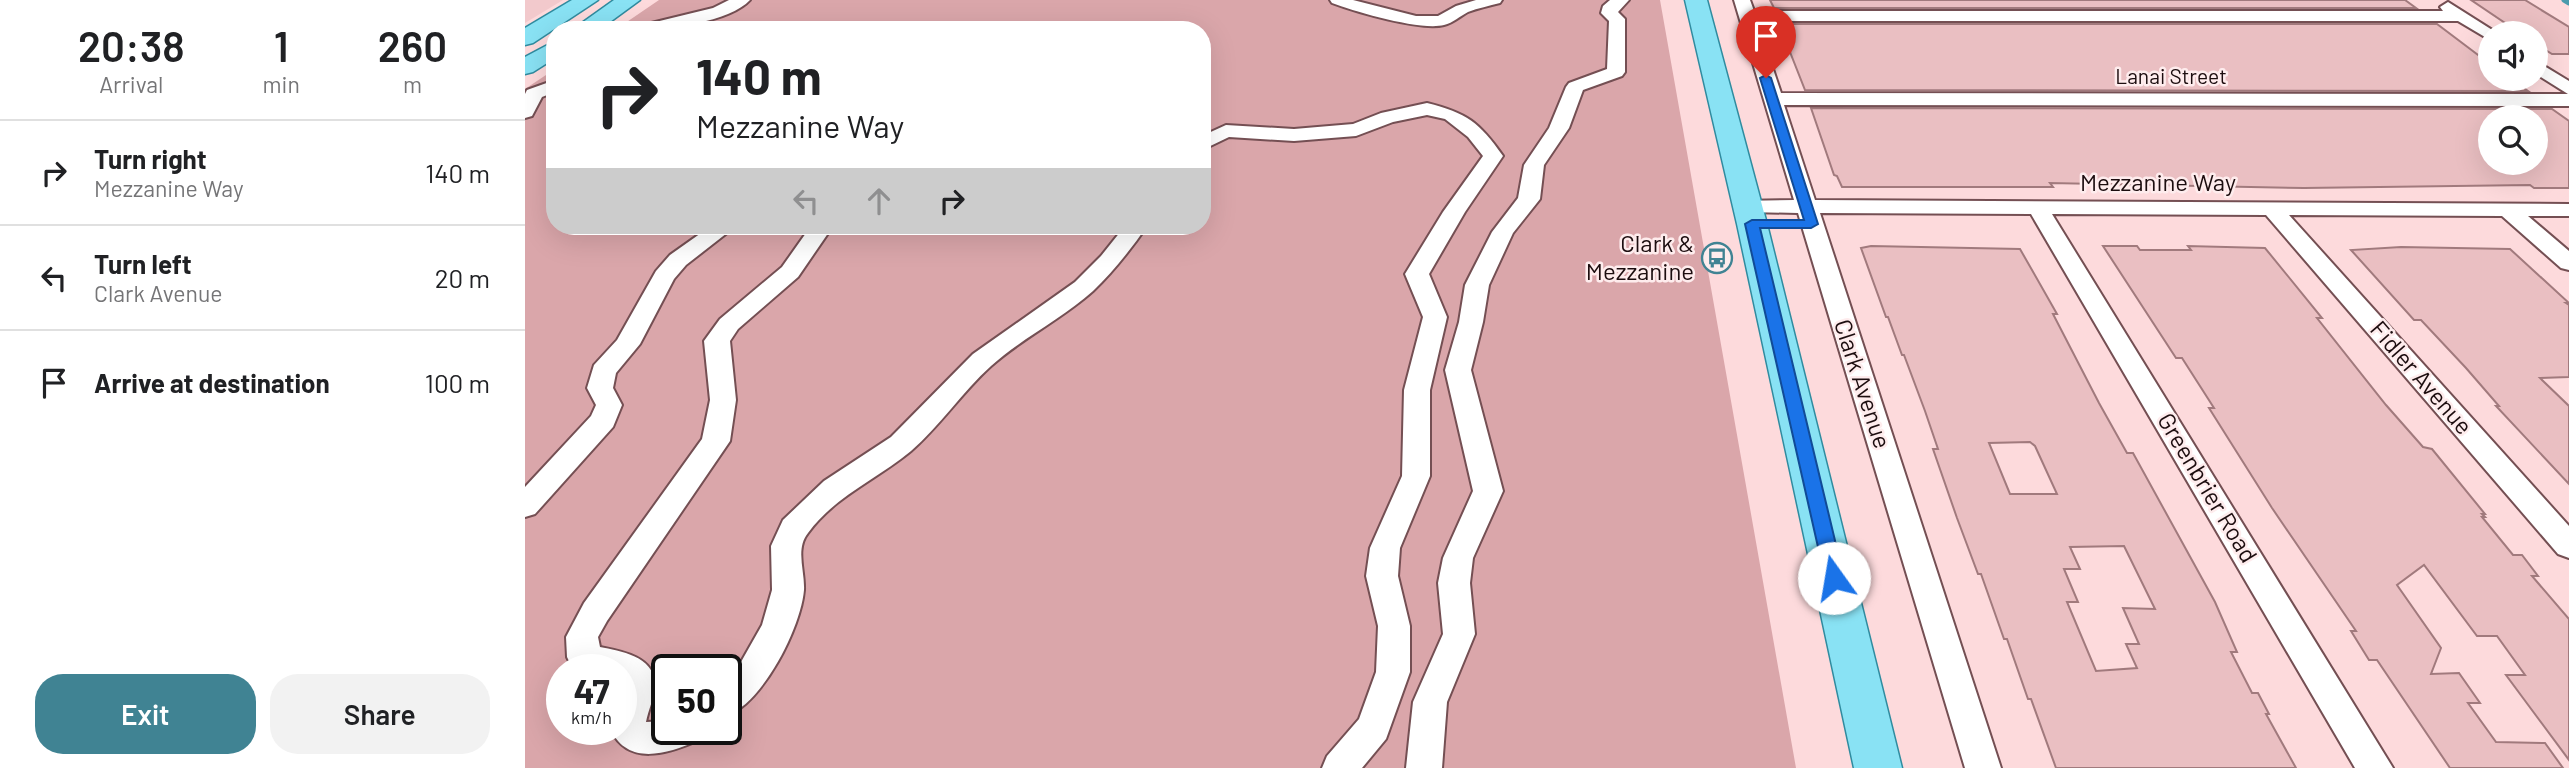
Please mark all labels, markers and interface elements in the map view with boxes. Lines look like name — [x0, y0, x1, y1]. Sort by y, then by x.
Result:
pin — [1736, 6, 1796, 78]
icon: arrive — [1747, 17, 1785, 55]
text: 20:38 — [78, 20, 185, 70]
text: 1 — [274, 20, 289, 70]
text: 260 — [378, 20, 447, 70]
map controls — [2478, 21, 2548, 175]
button: sound — [2478, 21, 2548, 91]
text: 140 m — [696, 46, 822, 105]
icon: right — [581, 49, 672, 140]
street label: Lanai Street — [2115, 63, 2227, 88]
text: Arrival — [99, 70, 163, 98]
text: min — [263, 70, 300, 98]
text: m — [403, 70, 422, 98]
button: search — [2478, 105, 2548, 175]
text: Mezzanine Way — [696, 106, 904, 144]
text: Turn right — [94, 143, 207, 174]
icon: right — [35, 154, 73, 192]
text: 140 m — [425, 157, 490, 188]
street label: Mezzanine Way — [2080, 167, 2236, 196]
text: Mezzanine Way — [94, 174, 244, 202]
icon: left — [787, 182, 825, 220]
icon: ahead — [860, 182, 898, 220]
icon: right — [933, 182, 971, 220]
place label: Clark & Mezzanine — [1586, 228, 1694, 285]
bus stop icon: Clark & Mezzanine — [1700, 241, 1734, 275]
text: Turn left — [94, 248, 192, 279]
icon: left — [35, 259, 73, 297]
text: 20 m — [435, 262, 490, 293]
text: Clark Avenue — [94, 279, 223, 307]
street label: Fidler Avenue — [2365, 314, 2479, 440]
street label: Clark Avenue — [1829, 315, 1898, 452]
icon: arrive — [35, 364, 73, 402]
text: Arrive at destination — [94, 367, 330, 398]
text: 100 m — [425, 367, 490, 398]
street label: Greenbrier Road — [2152, 407, 2264, 567]
position arrow — [1797, 541, 1871, 615]
speed limit sign: 50 — [651, 654, 742, 745]
text: 47 — [573, 669, 610, 711]
button: Exit — [35, 674, 256, 754]
button: Share — [270, 674, 490, 754]
text: km/h — [571, 706, 612, 728]

